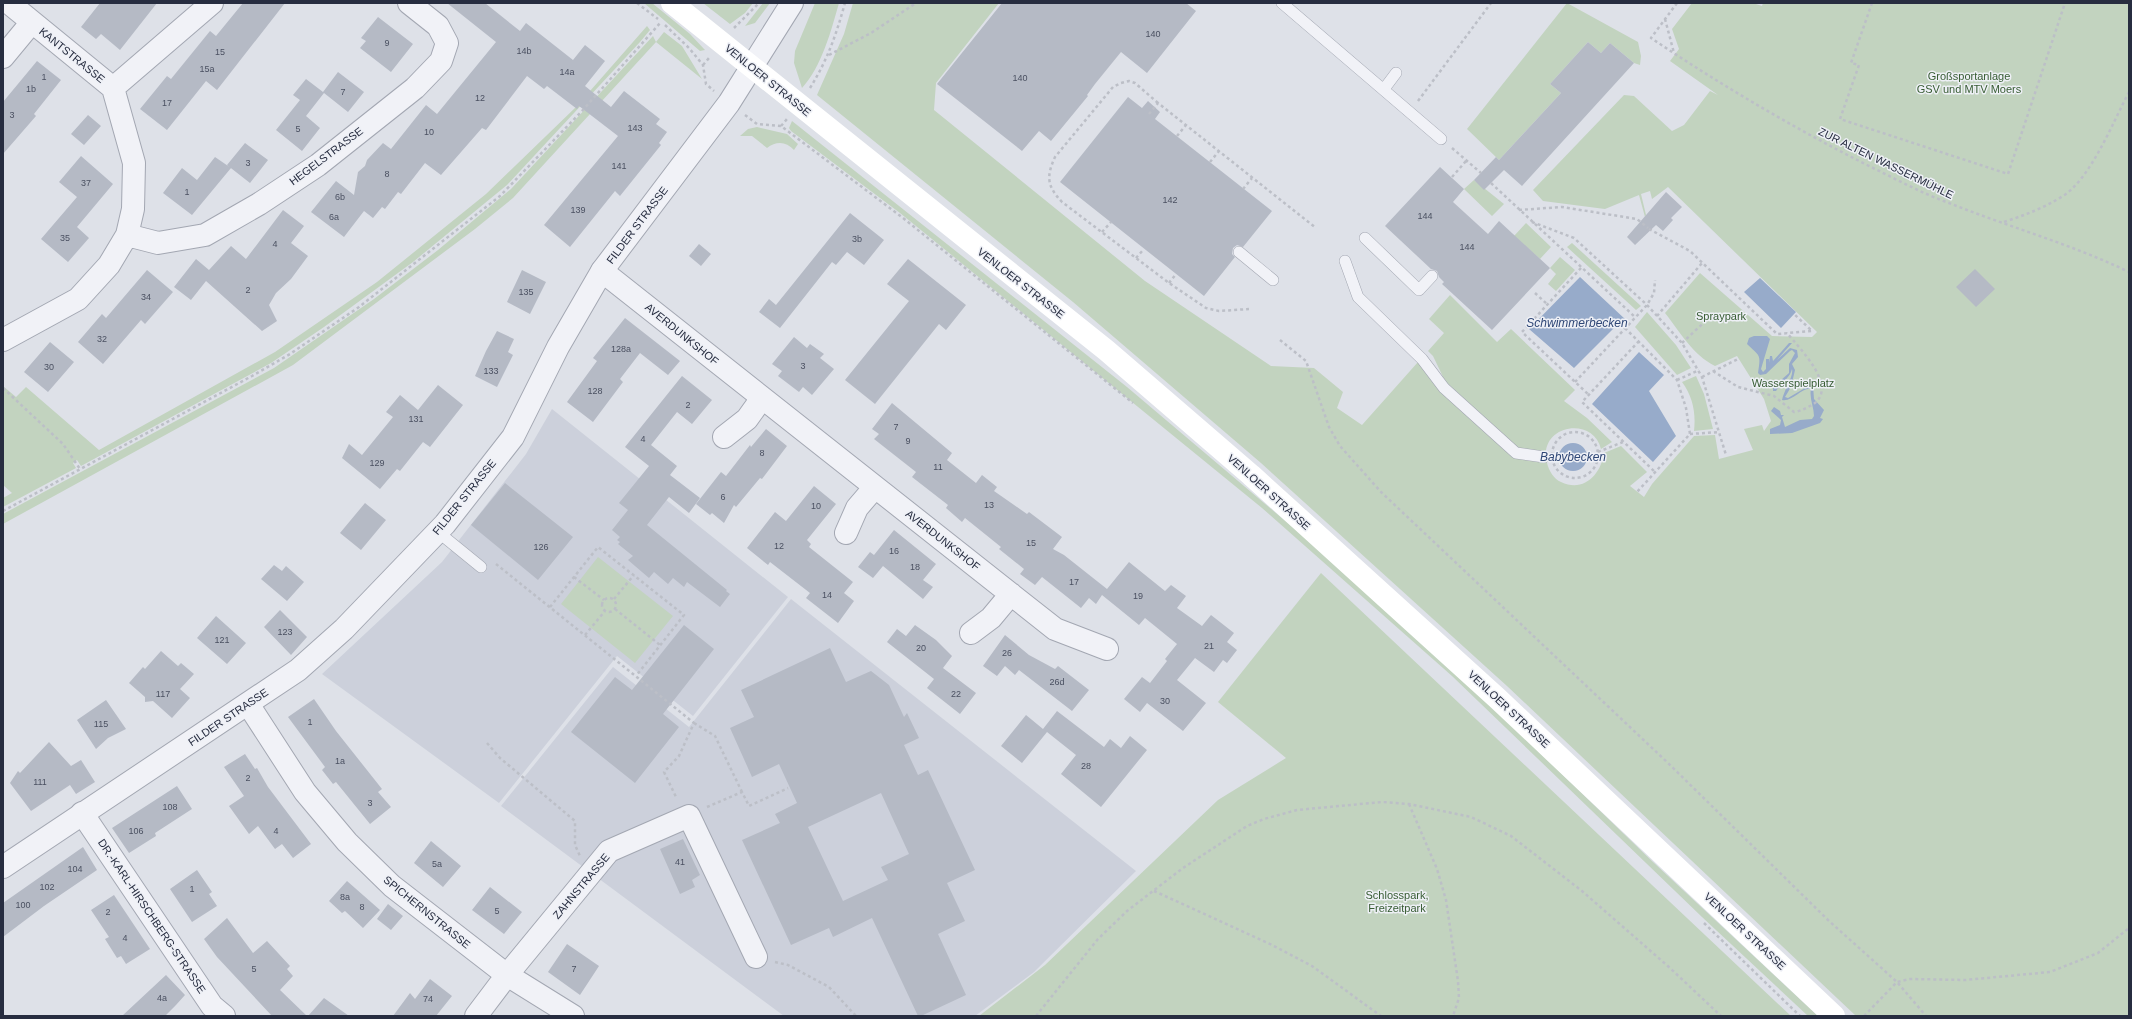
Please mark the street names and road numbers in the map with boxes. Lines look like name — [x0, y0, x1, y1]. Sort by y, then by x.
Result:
street label: KANTSTRASSE — [37, 25, 107, 85]
street label: VENLOER STRASSE — [723, 42, 813, 118]
street label: HEGELSTRASSE — [287, 125, 365, 187]
street label: ZUR ALTEN WASSERMÜHLE — [1817, 125, 1955, 201]
street label: FILDER STRASSE — [604, 184, 670, 266]
street label: VENLOER STRASSE — [975, 245, 1067, 321]
street label: AVERDUNKSHOF — [643, 301, 721, 367]
street label: VENLOER STRASSE — [1225, 452, 1313, 532]
street label: FILDER STRASSE — [430, 457, 498, 537]
street label: AVERDUNKSHOF — [904, 507, 983, 573]
street label: VENLOER STRASSE — [1466, 668, 1552, 750]
street label: FILDER STRASSE — [186, 686, 270, 748]
street label: DR.-KARL-HIRSCHBERG-STRASSE — [96, 837, 208, 995]
street label: ZAHNSTRASSE — [550, 851, 612, 921]
street label: SPICHERNSTRASSE — [381, 873, 473, 951]
street label: VENLOER STRASSE — [1702, 890, 1788, 972]

